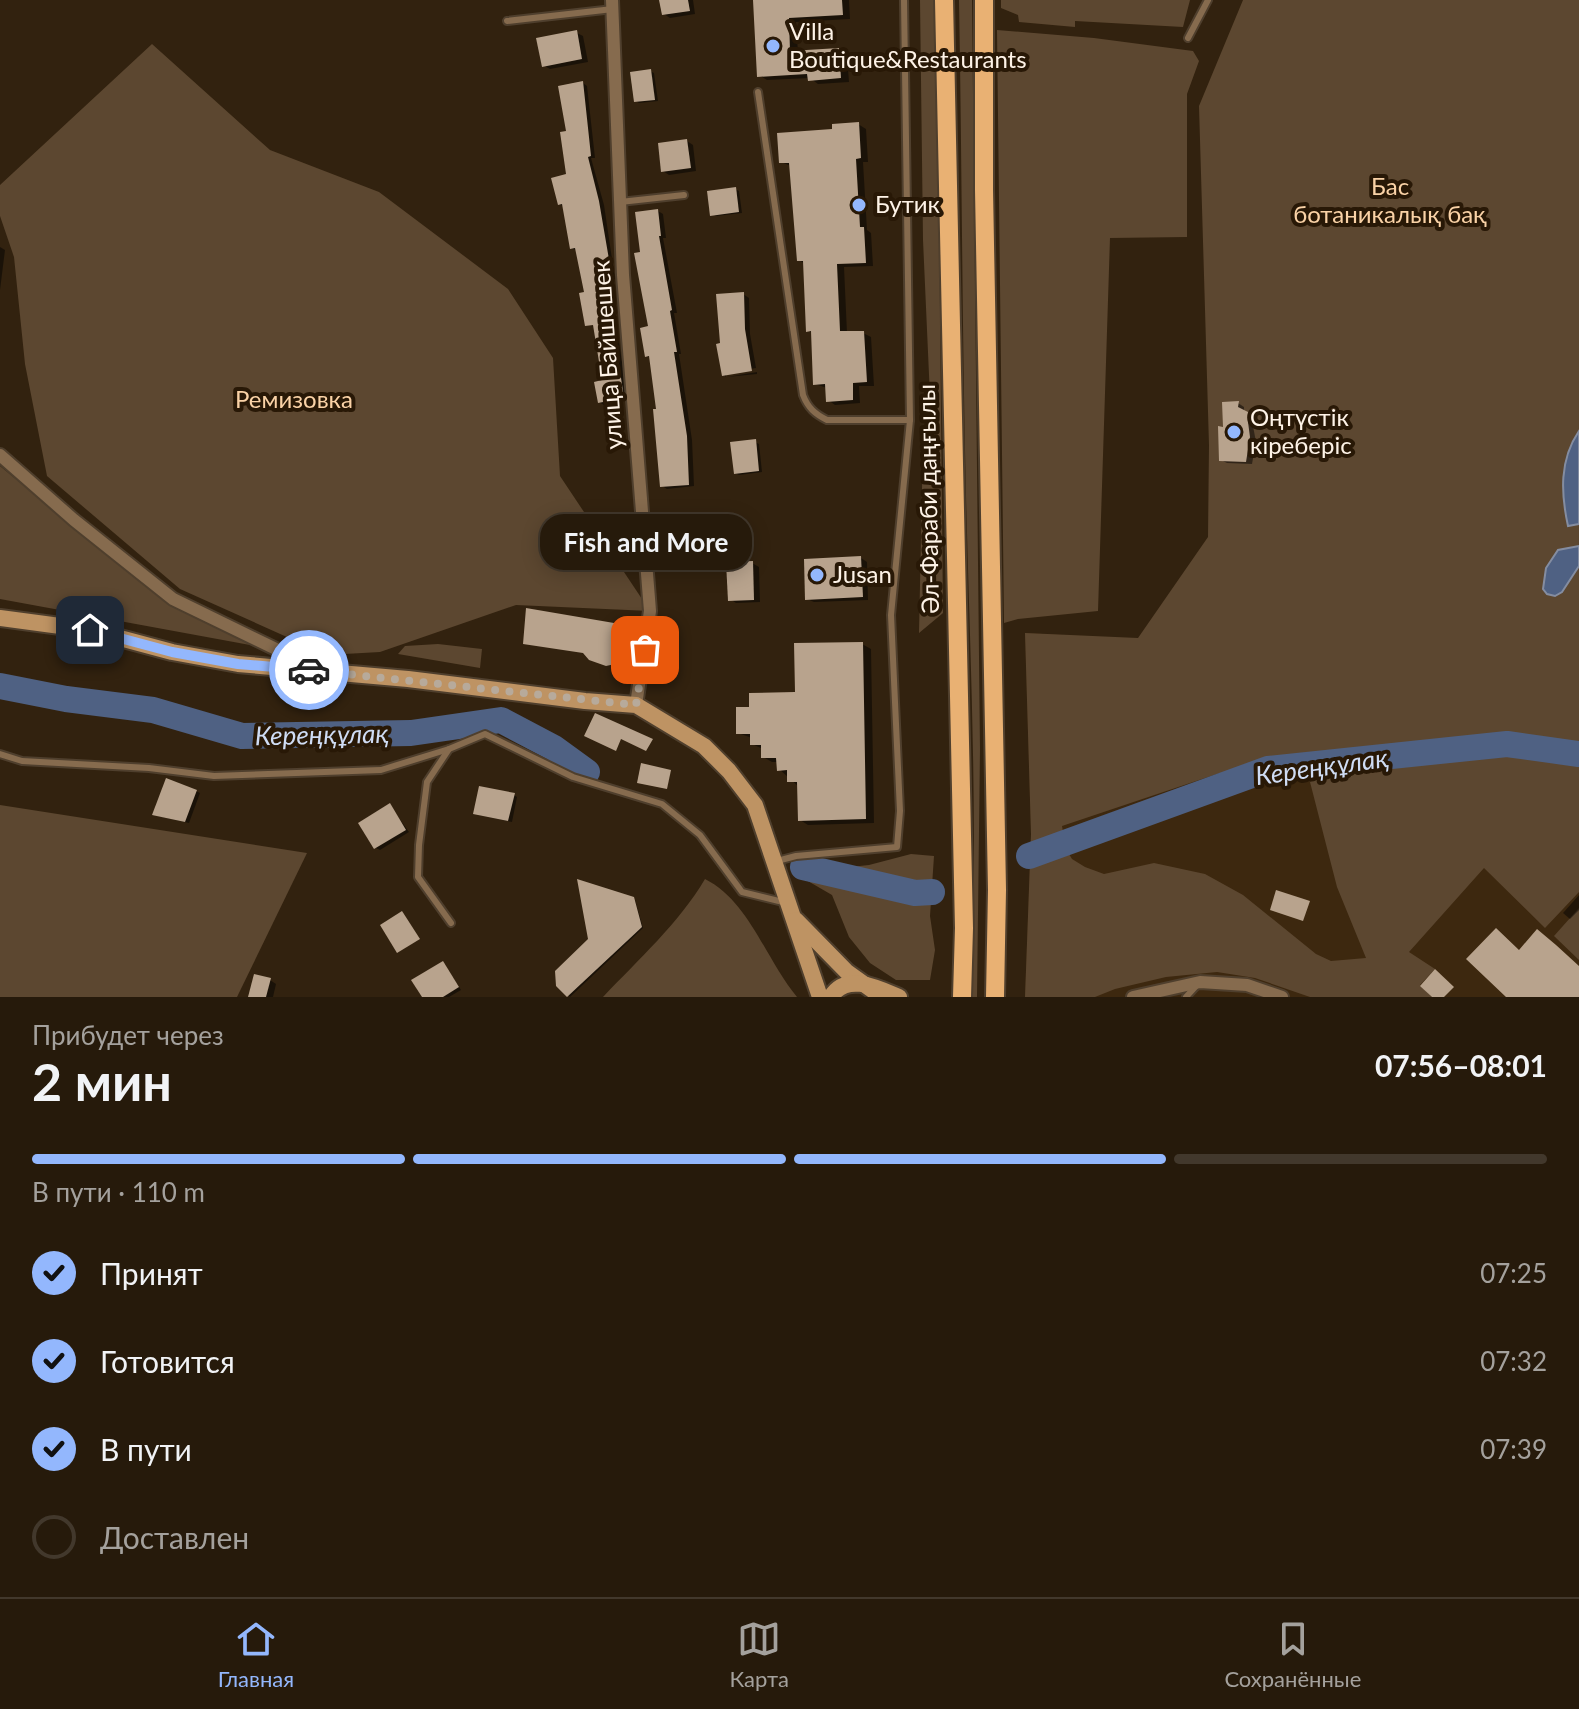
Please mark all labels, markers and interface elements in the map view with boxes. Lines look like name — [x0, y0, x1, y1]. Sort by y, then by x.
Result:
place label: Villa Boutique&Restaurants — [789, 16, 1027, 73]
marker: Villa Boutique&Restaurants — [764, 37, 782, 55]
park label: Бас ботаникалық бақ — [1293, 171, 1487, 228]
place label: Бутик — [875, 189, 941, 218]
marker: Бутик — [850, 196, 868, 214]
street label: улица Байшешек — [585, 259, 628, 451]
park label: Ремизовка — [235, 384, 353, 413]
street label: Әл-Фараби даңғылы — [911, 384, 944, 614]
place label: Оңтүстік кіреберіс — [1250, 402, 1352, 459]
marker: Оңтүстік кіреберіс — [1225, 423, 1243, 441]
callout: Fish and More — [539, 514, 751, 570]
text: Fish and More — [564, 526, 728, 558]
place label: Jusan — [833, 559, 892, 588]
marker: Jusan — [808, 566, 826, 584]
pin — [56, 596, 124, 664]
icon: home — [68, 608, 112, 652]
pin — [611, 616, 679, 684]
icon: bag — [623, 628, 667, 672]
courier — [269, 630, 349, 710]
icon: car — [287, 648, 331, 692]
water label: Кереңқұлақ — [255, 717, 389, 751]
water label: Кереңқұлақ — [1253, 741, 1391, 791]
text: Прибудет через — [32, 1019, 224, 1051]
text: 07:56–08:01 — [1375, 1047, 1547, 1083]
text: 2 мин — [32, 1050, 172, 1112]
text: В пути · 110 m — [32, 1176, 205, 1208]
icon: check — [32, 1251, 76, 1295]
text: Принят — [100, 1255, 203, 1291]
text: 07:25 — [1480, 1257, 1547, 1289]
icon: check — [32, 1339, 76, 1383]
text: Готовится — [100, 1343, 235, 1379]
text: 07:32 — [1480, 1345, 1547, 1377]
icon: check — [32, 1427, 76, 1471]
text: В пути — [100, 1431, 192, 1467]
text: 07:39 — [1480, 1433, 1547, 1465]
text: Доставлен — [100, 1519, 249, 1555]
tab: Главная — [218, 1617, 294, 1692]
tab: Карта — [730, 1617, 789, 1692]
tab: Сохранённые — [1224, 1617, 1361, 1692]

